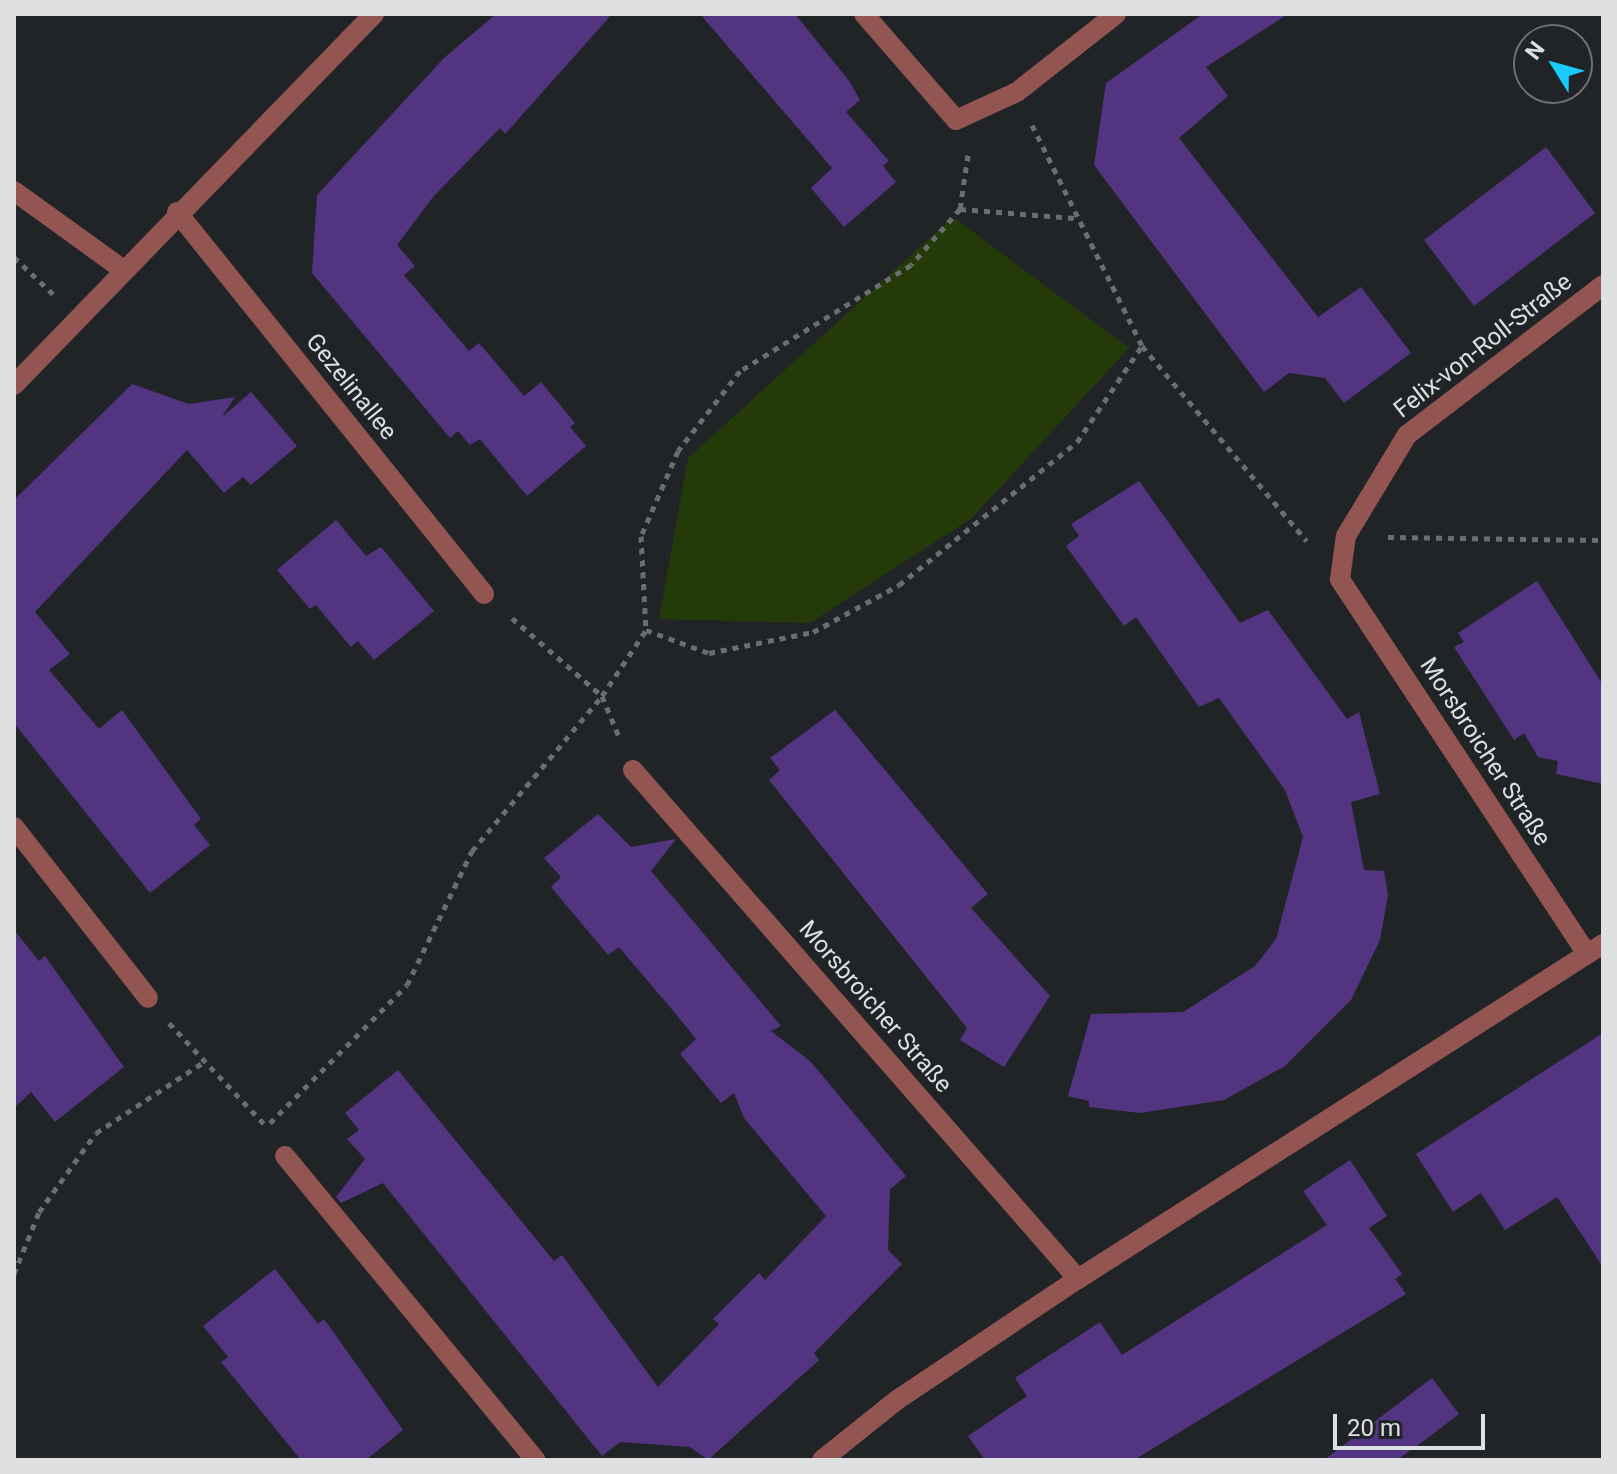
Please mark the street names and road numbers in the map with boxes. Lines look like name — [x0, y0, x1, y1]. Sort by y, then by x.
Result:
street label: Felix-von-Roll-Straße — [1388, 268, 1578, 424]
street label: Gezelinallee — [299, 328, 403, 446]
street label: Morsbroicher Straße — [1413, 653, 1557, 851]
street label: Morsbroicher Straße — [792, 915, 958, 1099]

